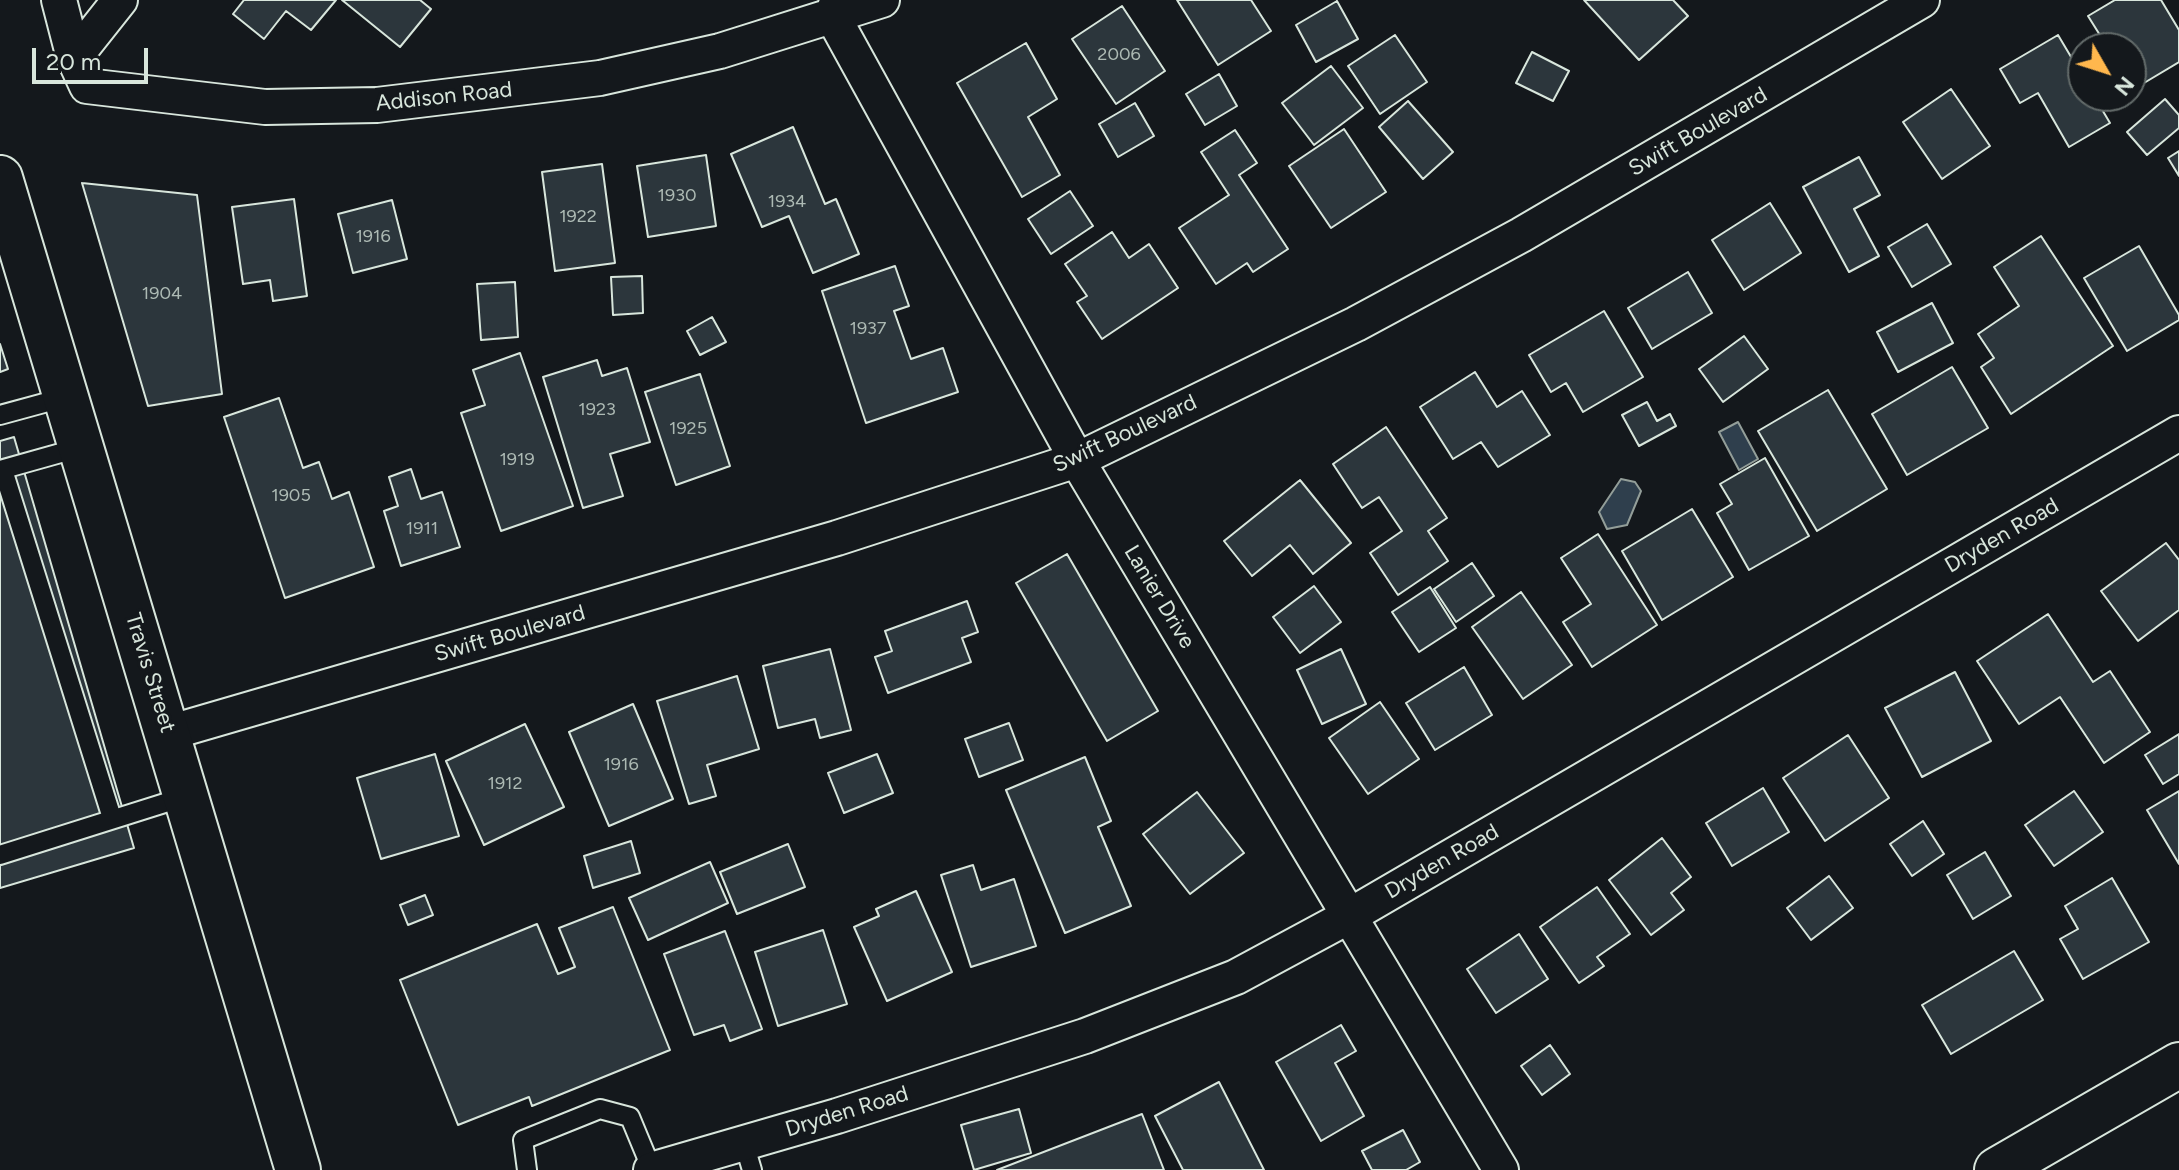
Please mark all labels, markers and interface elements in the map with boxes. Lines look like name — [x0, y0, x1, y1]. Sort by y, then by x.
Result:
scale bar — [36, 32, 152, 82]
north arrow — [2067, 32, 2147, 112]
house number: 2006 — [1097, 44, 1141, 66]
text: 20 m — [46, 47, 101, 76]
text: N — [2109, 71, 2140, 101]
street label: Addison Road — [374, 77, 514, 117]
street label: Swift Boulevard — [1624, 82, 1772, 182]
house number: 1930 — [658, 185, 696, 207]
house number: 1934 — [768, 191, 806, 213]
house number: 1922 — [559, 206, 597, 228]
house number: 1916 — [355, 226, 391, 248]
house number: 1904 — [142, 283, 182, 305]
house number: 1937 — [849, 318, 887, 340]
street label: Swift Boulevard — [1049, 389, 1201, 479]
house number: 1923 — [578, 399, 616, 421]
house number: 1925 — [669, 418, 707, 440]
house number: 1919 — [499, 449, 535, 471]
house number: 1905 — [271, 485, 311, 507]
street label: Dryden Road — [1940, 493, 2064, 579]
house number: 1911 — [406, 518, 438, 540]
street label: Lanier Drive — [1118, 541, 1200, 653]
street label: Swift Boulevard — [432, 600, 588, 668]
street label: Travis Street — [119, 610, 181, 736]
house number: 1916 — [603, 754, 639, 776]
house number: 1912 — [487, 773, 523, 795]
street label: Dryden Road — [1380, 819, 1504, 905]
street label: Dryden Road — [782, 1081, 912, 1143]

